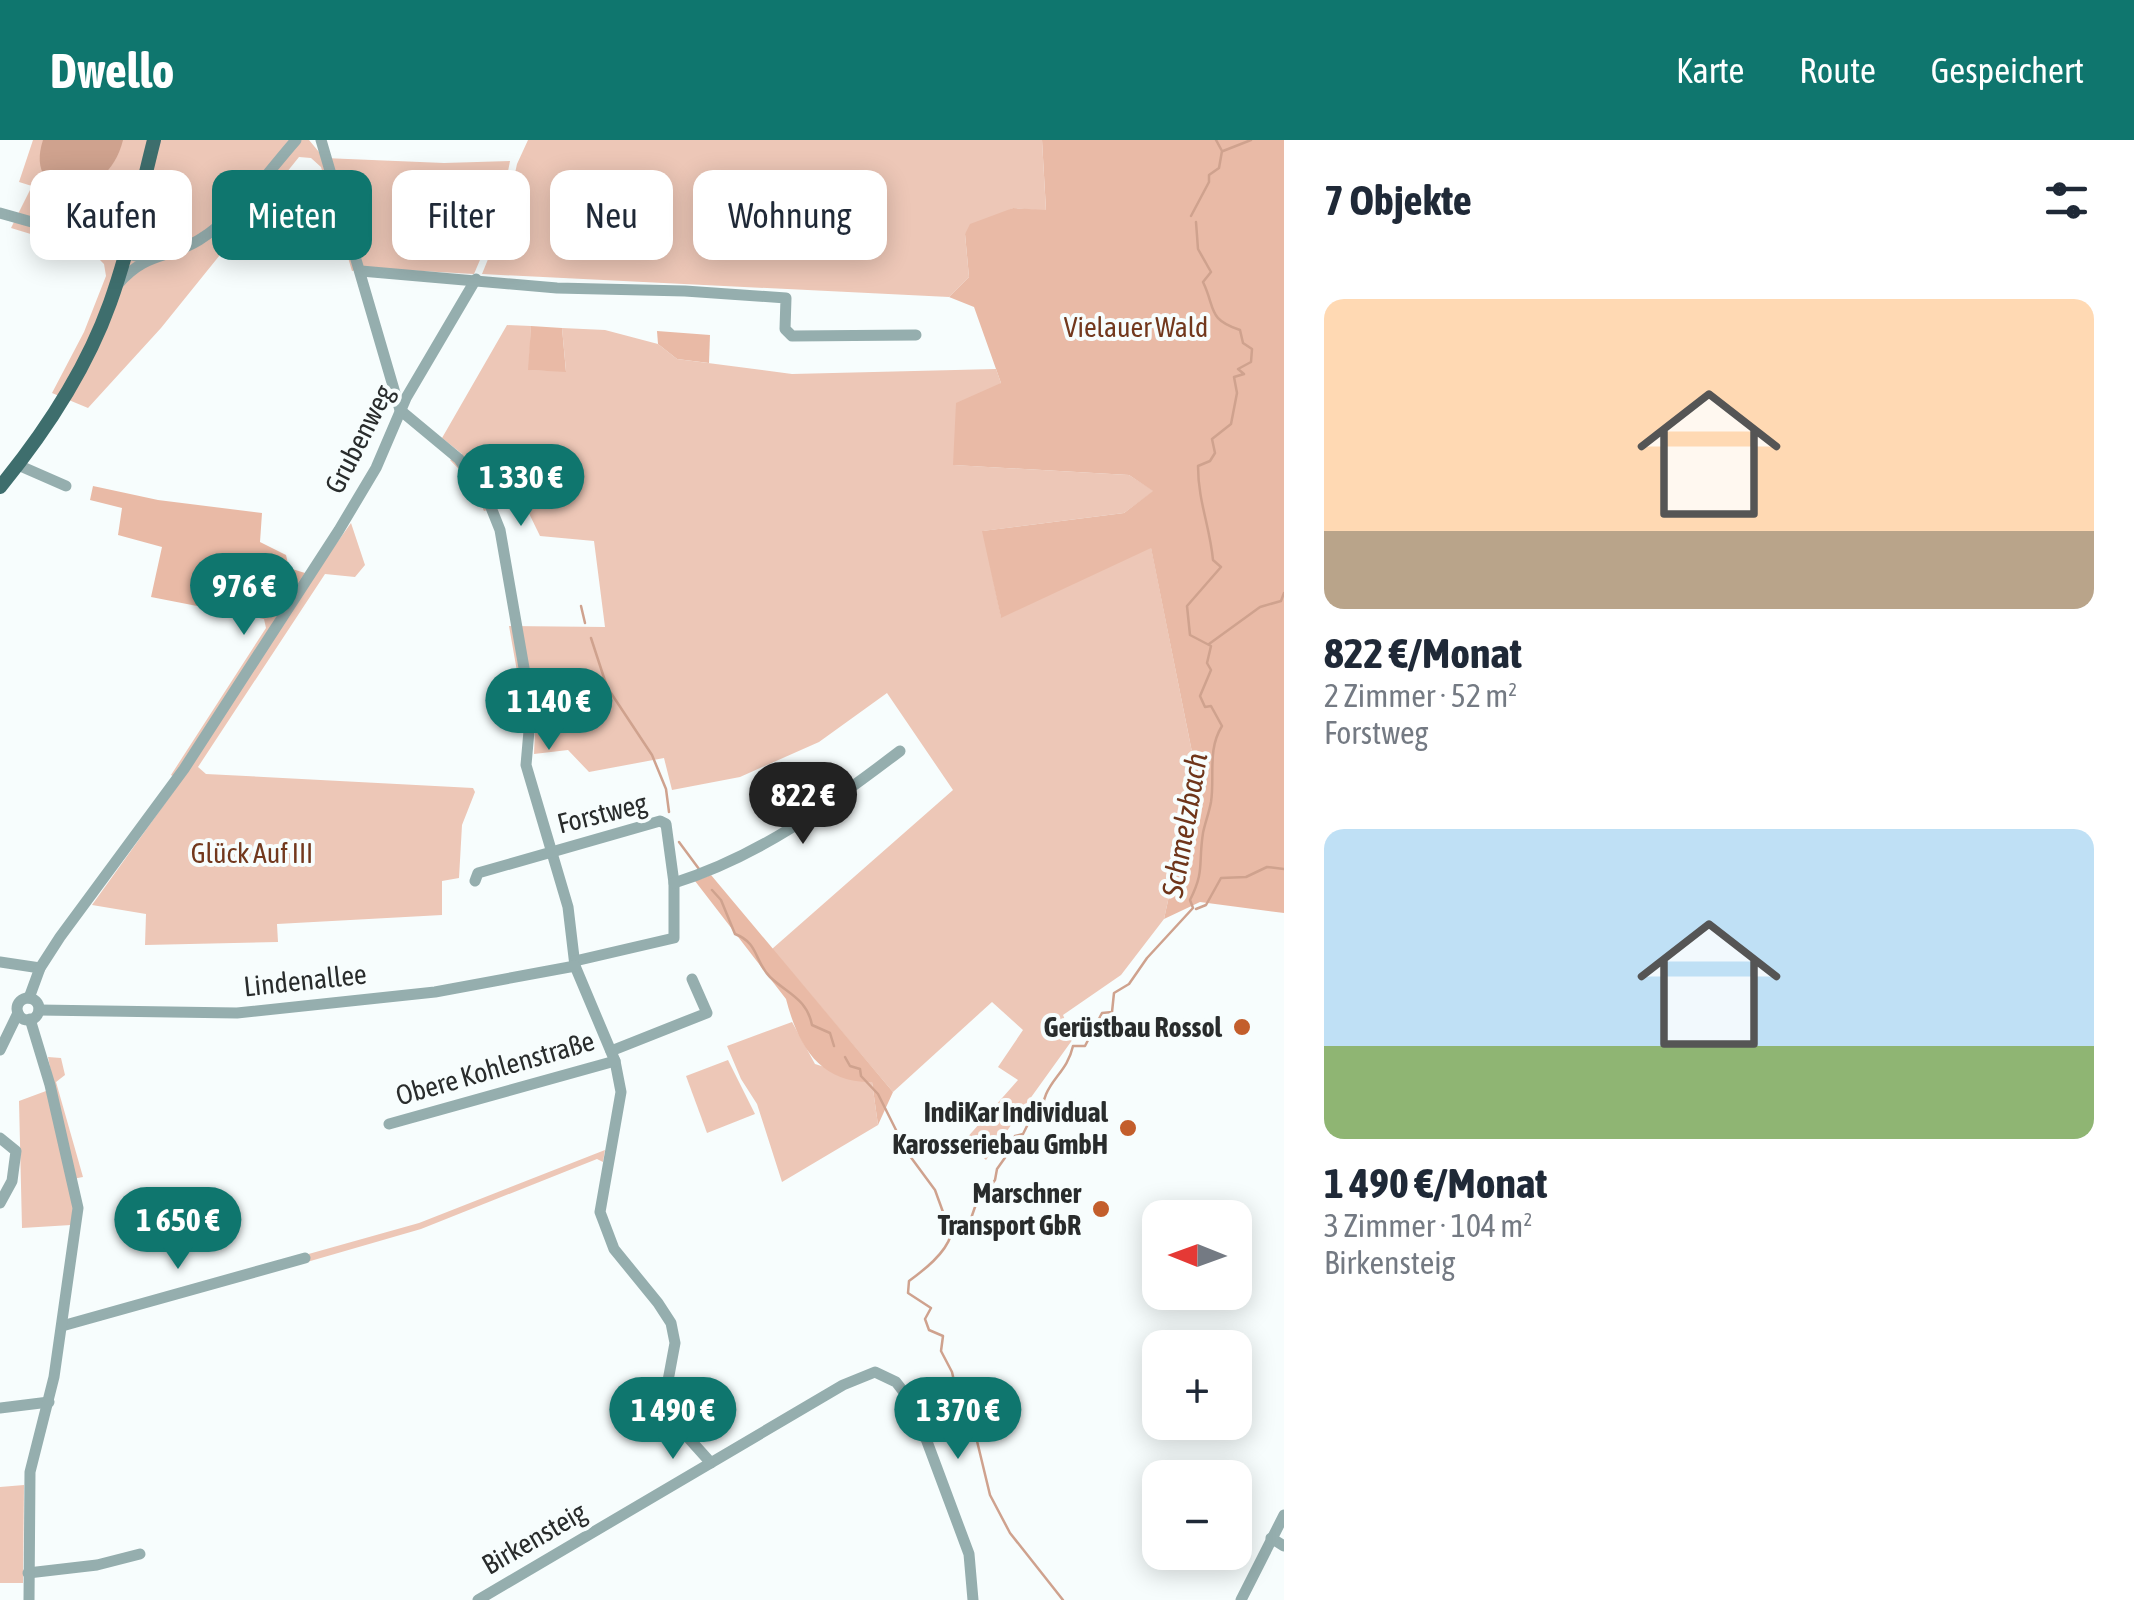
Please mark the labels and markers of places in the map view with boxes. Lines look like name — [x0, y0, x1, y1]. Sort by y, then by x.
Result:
pin: 1 330 € — [429, 444, 613, 529]
pin: 976 € — [174, 553, 314, 638]
pin: 1 140 € — [457, 668, 641, 753]
pin: 822 € — [733, 762, 873, 847]
place label: Gerüstbau Rossol — [1044, 1011, 1223, 1043]
marker: Gerüstbau Rossol — [1231, 1016, 1253, 1038]
place label: IndiKar Individual Karosseriebau GmbH — [892, 1096, 1109, 1160]
marker: IndiKar Individual Karosseriebau GmbH — [1117, 1117, 1139, 1139]
place label: Marschner Transport GbR — [938, 1177, 1082, 1241]
pin: 1 650 € — [86, 1187, 270, 1272]
marker: Marschner Transport GbR — [1090, 1198, 1112, 1220]
pin: 1 490 € — [581, 1377, 765, 1462]
pin: 1 370 € — [866, 1377, 1050, 1462]

